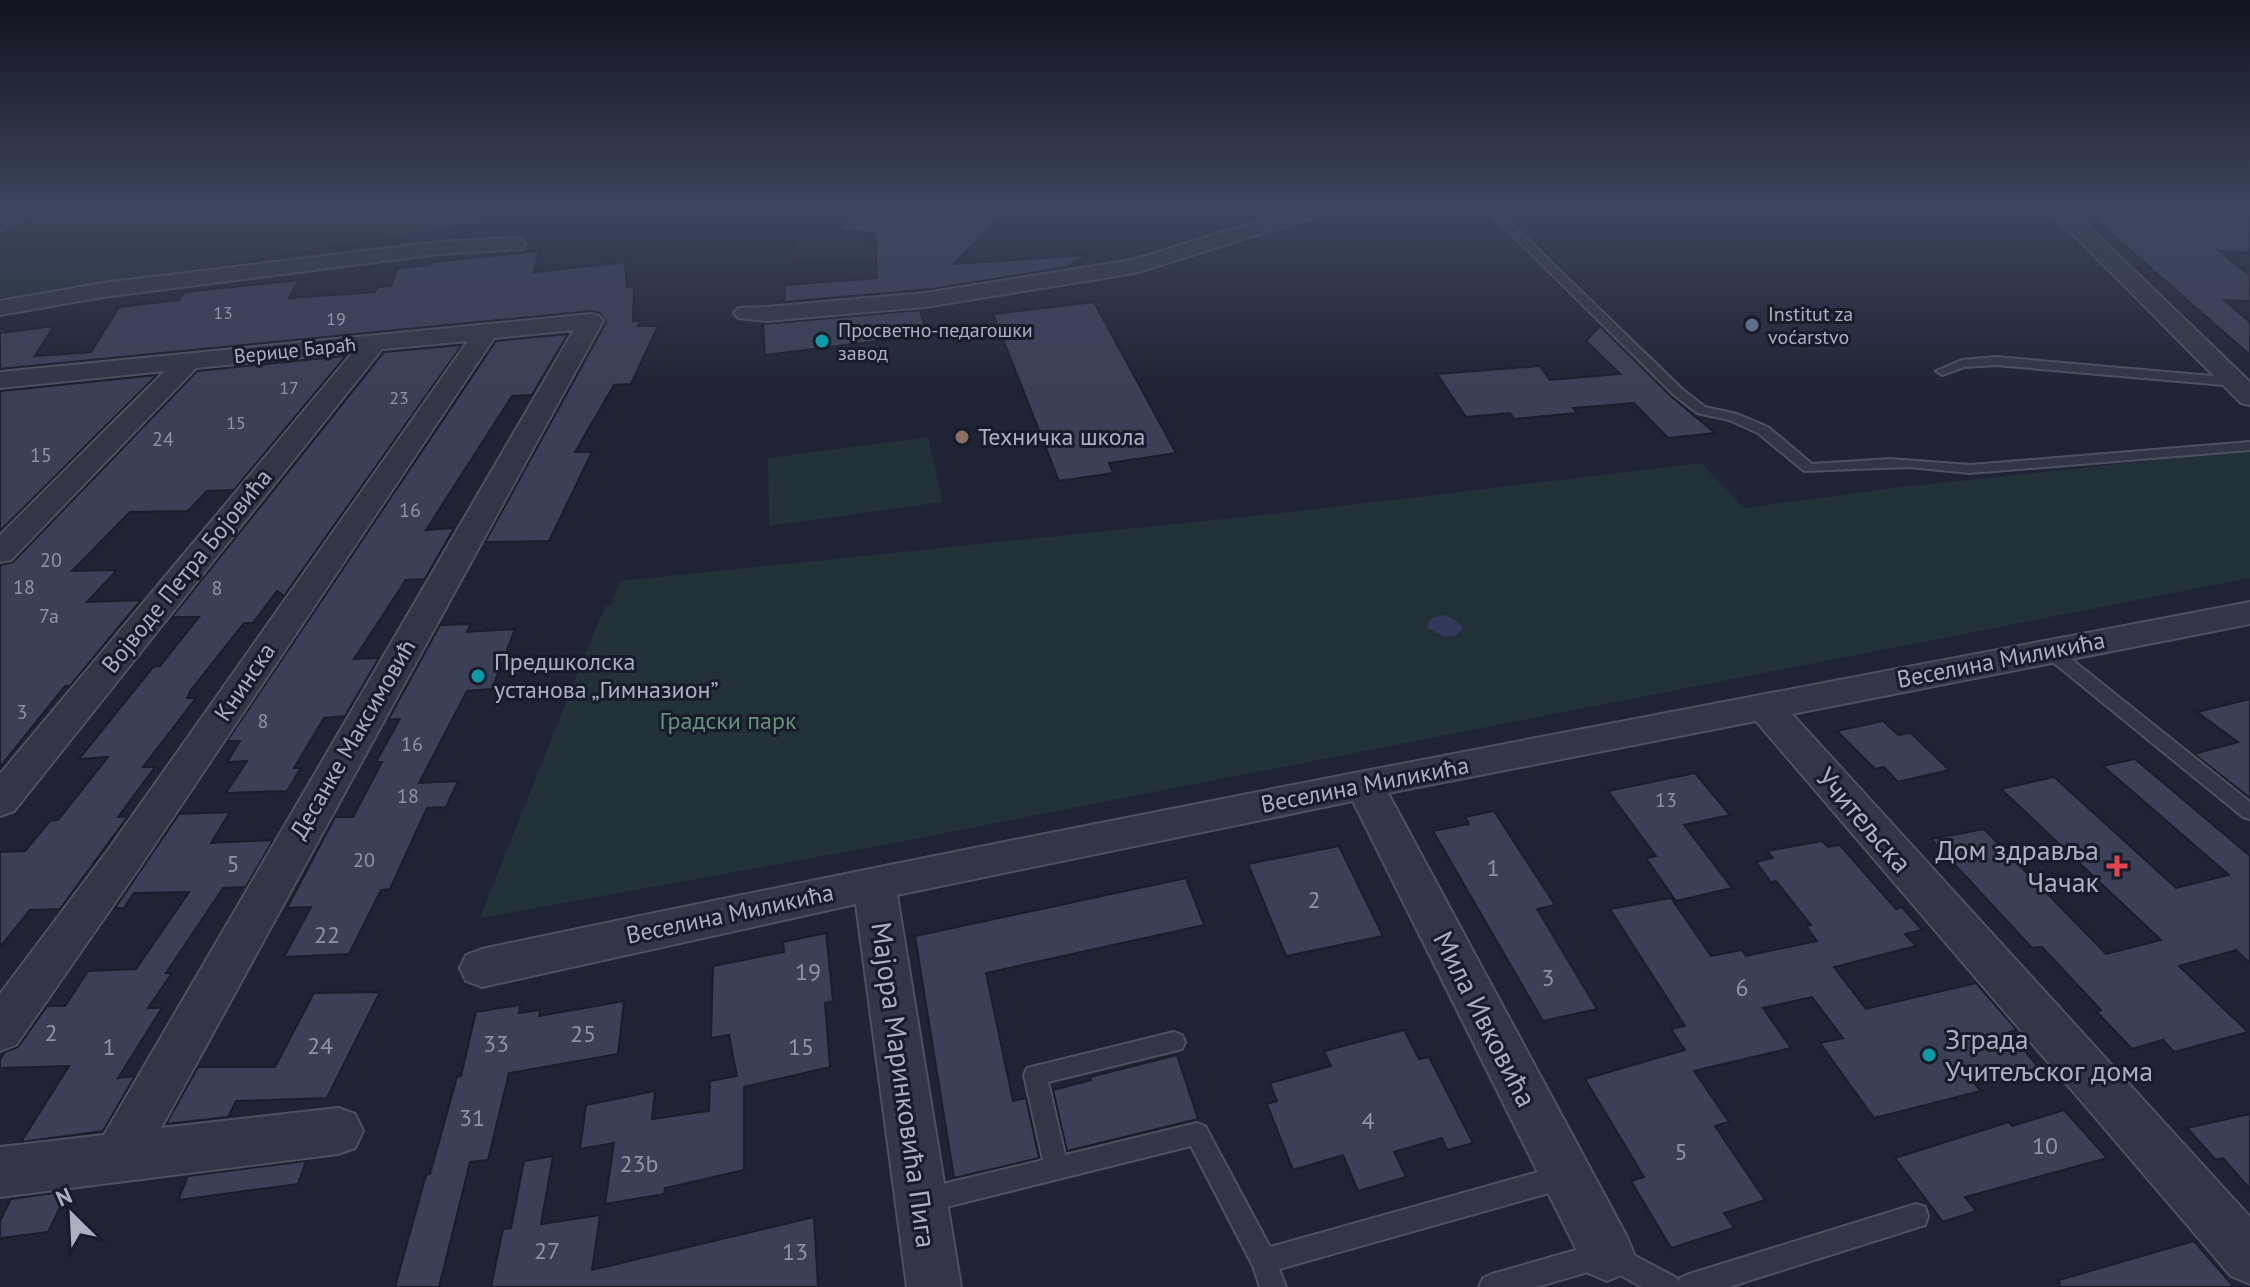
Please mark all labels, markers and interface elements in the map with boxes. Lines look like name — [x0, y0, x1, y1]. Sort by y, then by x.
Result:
house number: 13 — [213, 301, 233, 324]
place label: Institut za voćarstvo — [1768, 301, 1853, 350]
house number: 19 — [326, 307, 346, 330]
marker: Institut za voćarstvo — [1743, 316, 1761, 334]
place label: Просветно-педагошки завод — [838, 317, 1033, 366]
street label: Верице Бараћ — [233, 331, 357, 369]
marker: Просветно-педагошки завод — [813, 332, 831, 350]
house number: 17 — [279, 376, 299, 399]
house number: 23 — [389, 386, 409, 409]
house number: 15 — [226, 411, 246, 434]
place label: Техничка школа — [978, 421, 1145, 452]
house number: 24 — [152, 426, 174, 452]
marker: Техничка школа — [953, 428, 971, 446]
house number: 15 — [30, 442, 52, 468]
street label: Војводе Петра Бојовића — [95, 462, 279, 679]
house number: 16 — [399, 497, 421, 523]
house number: 20 — [40, 547, 62, 573]
house number: 18 — [13, 574, 35, 600]
house number: 8 — [212, 575, 222, 601]
house number: 7a — [39, 603, 59, 629]
street label: Веселина Миликића — [1894, 624, 2108, 695]
street label: Десанке Максимовић — [283, 633, 422, 844]
street label: Книнска — [207, 637, 282, 727]
place label: Предшколска установа „Гимназион” — [494, 646, 719, 705]
marker: Предшколска установа „Гимназион” — [469, 667, 487, 685]
house number: 3 — [17, 699, 27, 725]
park label: Градски парк — [660, 705, 797, 736]
house number: 8 — [258, 708, 268, 734]
house number: 16 — [401, 731, 423, 757]
street label: Веселина Миликића — [1258, 749, 1472, 820]
street label: Учитељска — [1808, 759, 1920, 880]
house number: 18 — [397, 783, 419, 809]
house number: 13 — [1655, 787, 1677, 813]
place label: Дом здравља Чачак — [1935, 831, 2100, 900]
house number: 20 — [353, 847, 375, 873]
house number: 5 — [226, 848, 240, 879]
house number: 1 — [1486, 852, 1500, 883]
marker: Дом здравља Чачак — [2106, 855, 2128, 877]
street label: Веселина Миликића — [623, 876, 836, 951]
house number: 2 — [1307, 884, 1321, 915]
house number: 22 — [314, 919, 340, 950]
street label: Мајора Маринковића Пига — [863, 920, 946, 1250]
street label: Мила Ивковића — [1425, 925, 1546, 1113]
house number: 19 — [795, 956, 821, 987]
house number: 3 — [1541, 962, 1555, 993]
house number: 6 — [1735, 972, 1749, 1003]
house number: 2 — [44, 1017, 58, 1048]
house number: 25 — [570, 1018, 596, 1049]
place label: Зграда Учитељског дома — [1945, 1020, 2153, 1089]
house number: 33 — [483, 1028, 509, 1059]
house number: 24 — [307, 1030, 333, 1061]
house number: 1 — [102, 1031, 116, 1062]
house number: 15 — [788, 1031, 814, 1062]
marker: Зграда Учитељског дома — [1920, 1046, 1938, 1064]
house number: 31 — [459, 1102, 485, 1133]
house number: 4 — [1361, 1105, 1375, 1136]
house number: 10 — [2032, 1130, 2058, 1161]
house number: 5 — [1674, 1136, 1688, 1167]
house number: 23b — [619, 1148, 659, 1179]
north arrow — [32, 1175, 112, 1255]
text: N — [52, 1181, 76, 1212]
house number: 27 — [534, 1235, 560, 1266]
house number: 13 — [782, 1236, 808, 1267]

